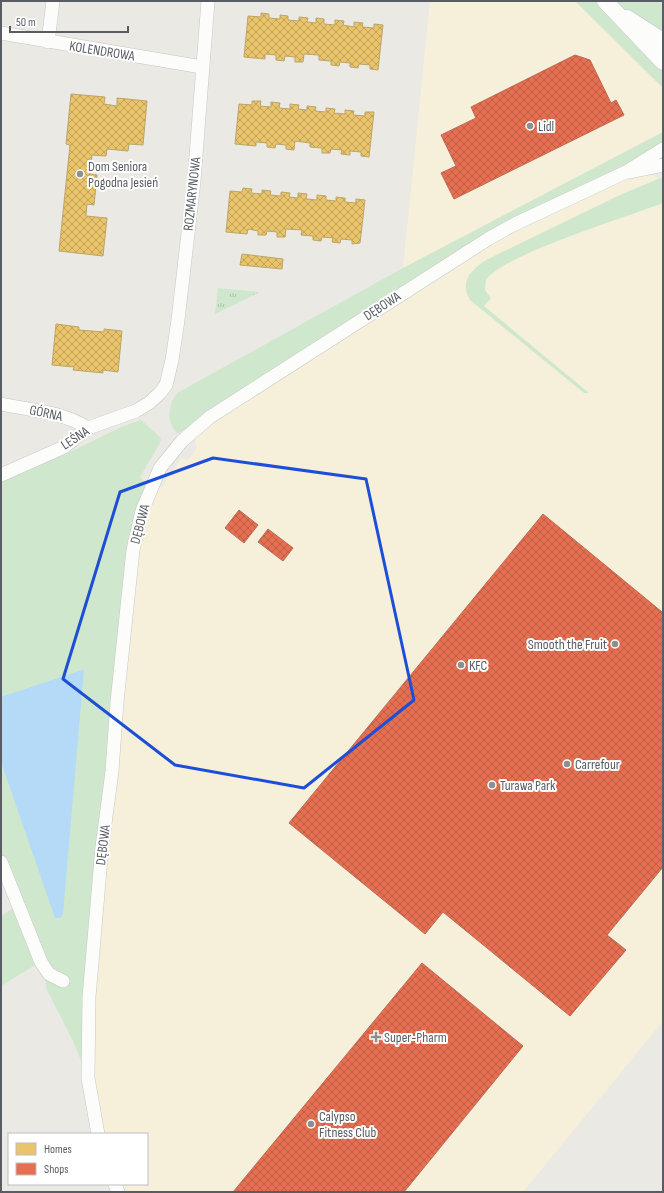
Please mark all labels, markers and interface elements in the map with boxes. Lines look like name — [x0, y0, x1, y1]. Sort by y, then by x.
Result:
scale bar — [10, 8, 128, 34]
text: 50 m — [16, 15, 36, 30]
street label: KOLENDROWA — [68, 37, 137, 65]
place label: Lidl — [538, 118, 554, 135]
marker: Lidl — [525, 121, 535, 131]
street label: ROZMARYNOWA — [180, 155, 204, 232]
place label: Dom Seniora Pogodna Jesień — [88, 158, 158, 191]
marker: Dom Seniora Pogodna Jesień — [75, 169, 85, 179]
street label: DĘBOWA — [360, 287, 404, 324]
street label: GÓRNA — [28, 401, 65, 425]
street label: LEŚNA — [58, 422, 93, 453]
street label: DĘBOWA — [127, 501, 154, 546]
place label: Smooth the Fruit — [528, 636, 607, 653]
marker: Smooth the Fruit — [610, 639, 620, 649]
place label: KFC — [469, 657, 488, 674]
marker: KFC — [456, 660, 466, 670]
place label: Carrefour — [575, 756, 620, 773]
marker: Carrefour — [562, 759, 572, 769]
place label: Turawa Park — [500, 777, 556, 794]
marker: Turawa Park — [487, 780, 497, 790]
street label: DĘBOWA — [92, 823, 114, 866]
place label: Super-Pharm — [384, 1029, 447, 1046]
marker: Super-Pharm — [371, 1032, 381, 1042]
place label: Calypso Fitness Club — [319, 1108, 376, 1141]
marker: Calypso Fitness Club — [306, 1119, 316, 1129]
legend — [8, 1133, 148, 1185]
text: Homes — [44, 1142, 72, 1157]
text: Shops — [44, 1162, 69, 1177]

